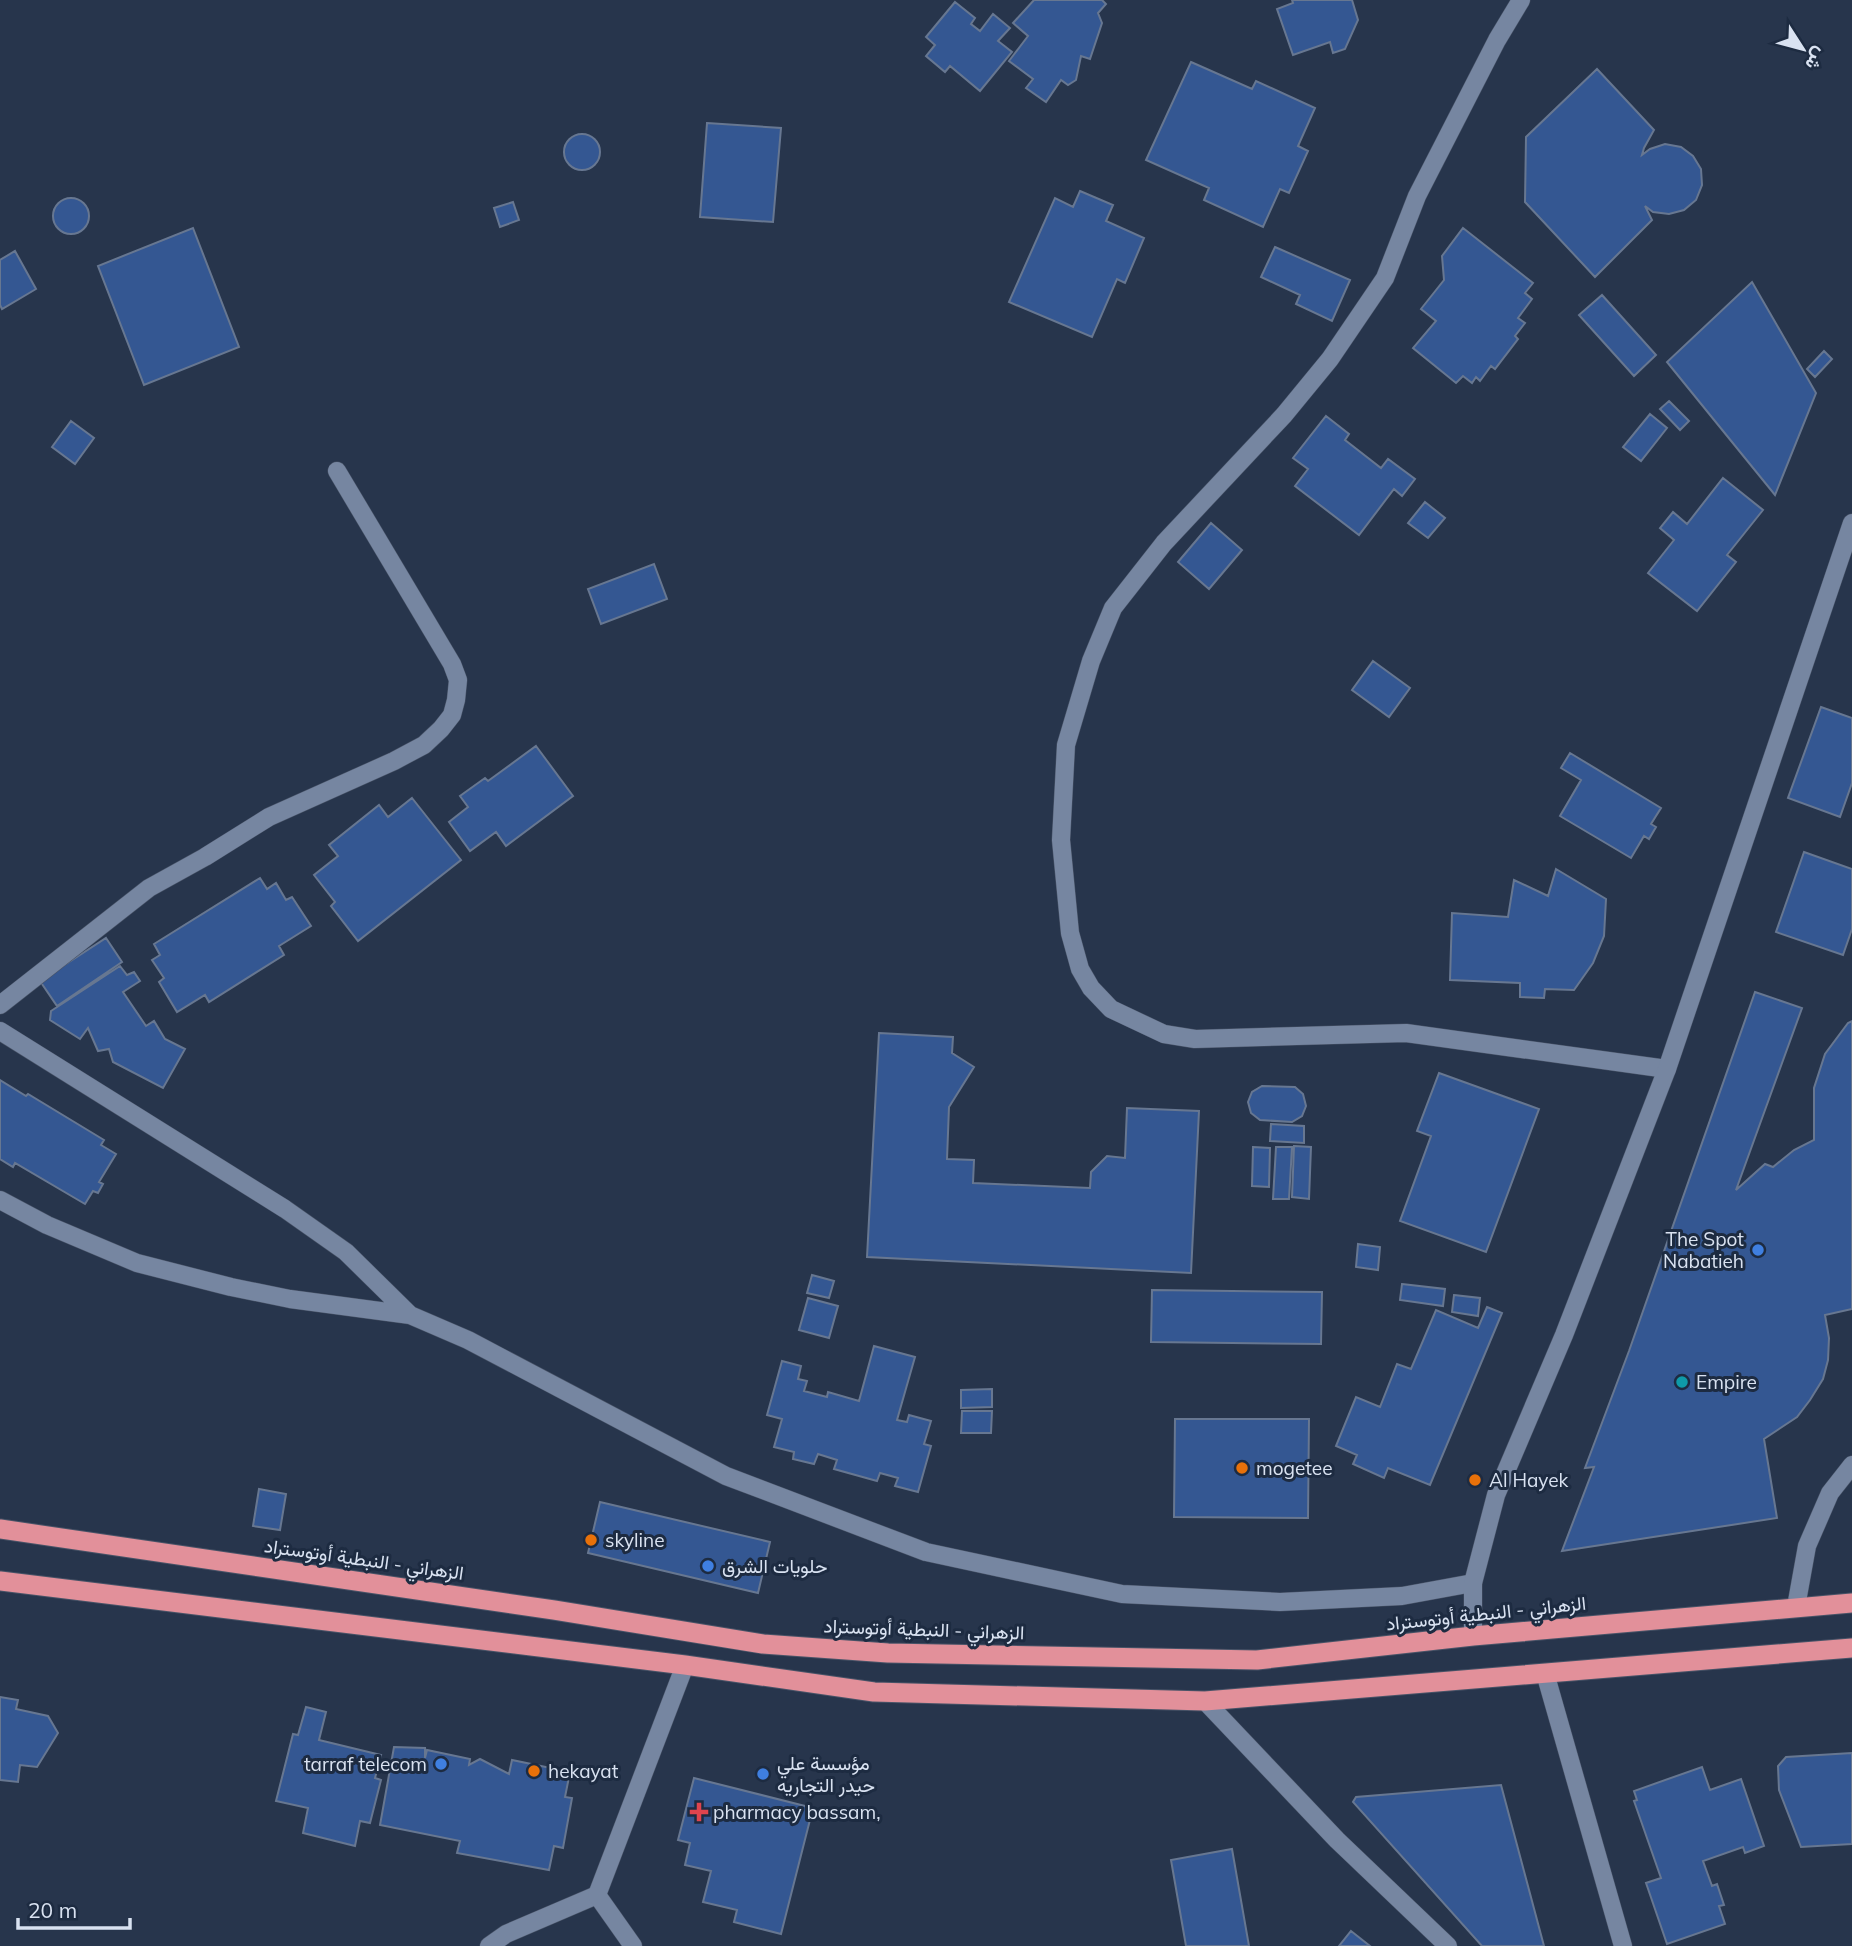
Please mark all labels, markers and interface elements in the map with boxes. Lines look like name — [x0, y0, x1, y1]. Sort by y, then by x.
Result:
north arrow — [1768, 14, 1838, 84]
text: ش — [1800, 43, 1833, 75]
place label: The Spot Nabatieh — [1663, 1227, 1744, 1273]
marker: The Spot Nabatieh — [1750, 1242, 1766, 1258]
place label: Empire — [1696, 1370, 1757, 1394]
marker: Empire — [1674, 1374, 1690, 1390]
place label: mogetee — [1256, 1456, 1333, 1480]
marker: mogetee — [1234, 1460, 1250, 1476]
place label: Al Hayek — [1489, 1468, 1569, 1492]
marker: Al Hayek — [1467, 1472, 1483, 1488]
place label: skyline — [605, 1528, 665, 1552]
marker: skyline — [583, 1532, 599, 1548]
street label: الزهراني - النبطية أوتوستراد — [262, 1533, 465, 1589]
place label: حلويات الشرق — [722, 1554, 828, 1578]
marker: حلويات الشرق — [700, 1558, 716, 1574]
street label: الزهراني - النبطية أوتوستراد — [1385, 1591, 1588, 1639]
street label: الزهراني - النبطية أوتوستراد — [823, 1613, 1025, 1648]
place label: مؤسسة علي حيدر التجاريه — [777, 1751, 875, 1797]
place label: tarraf telecom — [304, 1752, 427, 1776]
marker: tarraf telecom — [433, 1756, 449, 1772]
place label: hekayat — [548, 1759, 619, 1783]
marker: hekayat — [526, 1763, 542, 1779]
marker: مؤسسة علي حيدر التجاريه — [755, 1766, 771, 1782]
place label: pharmacy bassam, — [713, 1800, 881, 1824]
marker: pharmacy bassam, — [691, 1804, 707, 1820]
scale bar — [18, 1886, 130, 1930]
text: 20 m — [28, 1897, 77, 1923]

